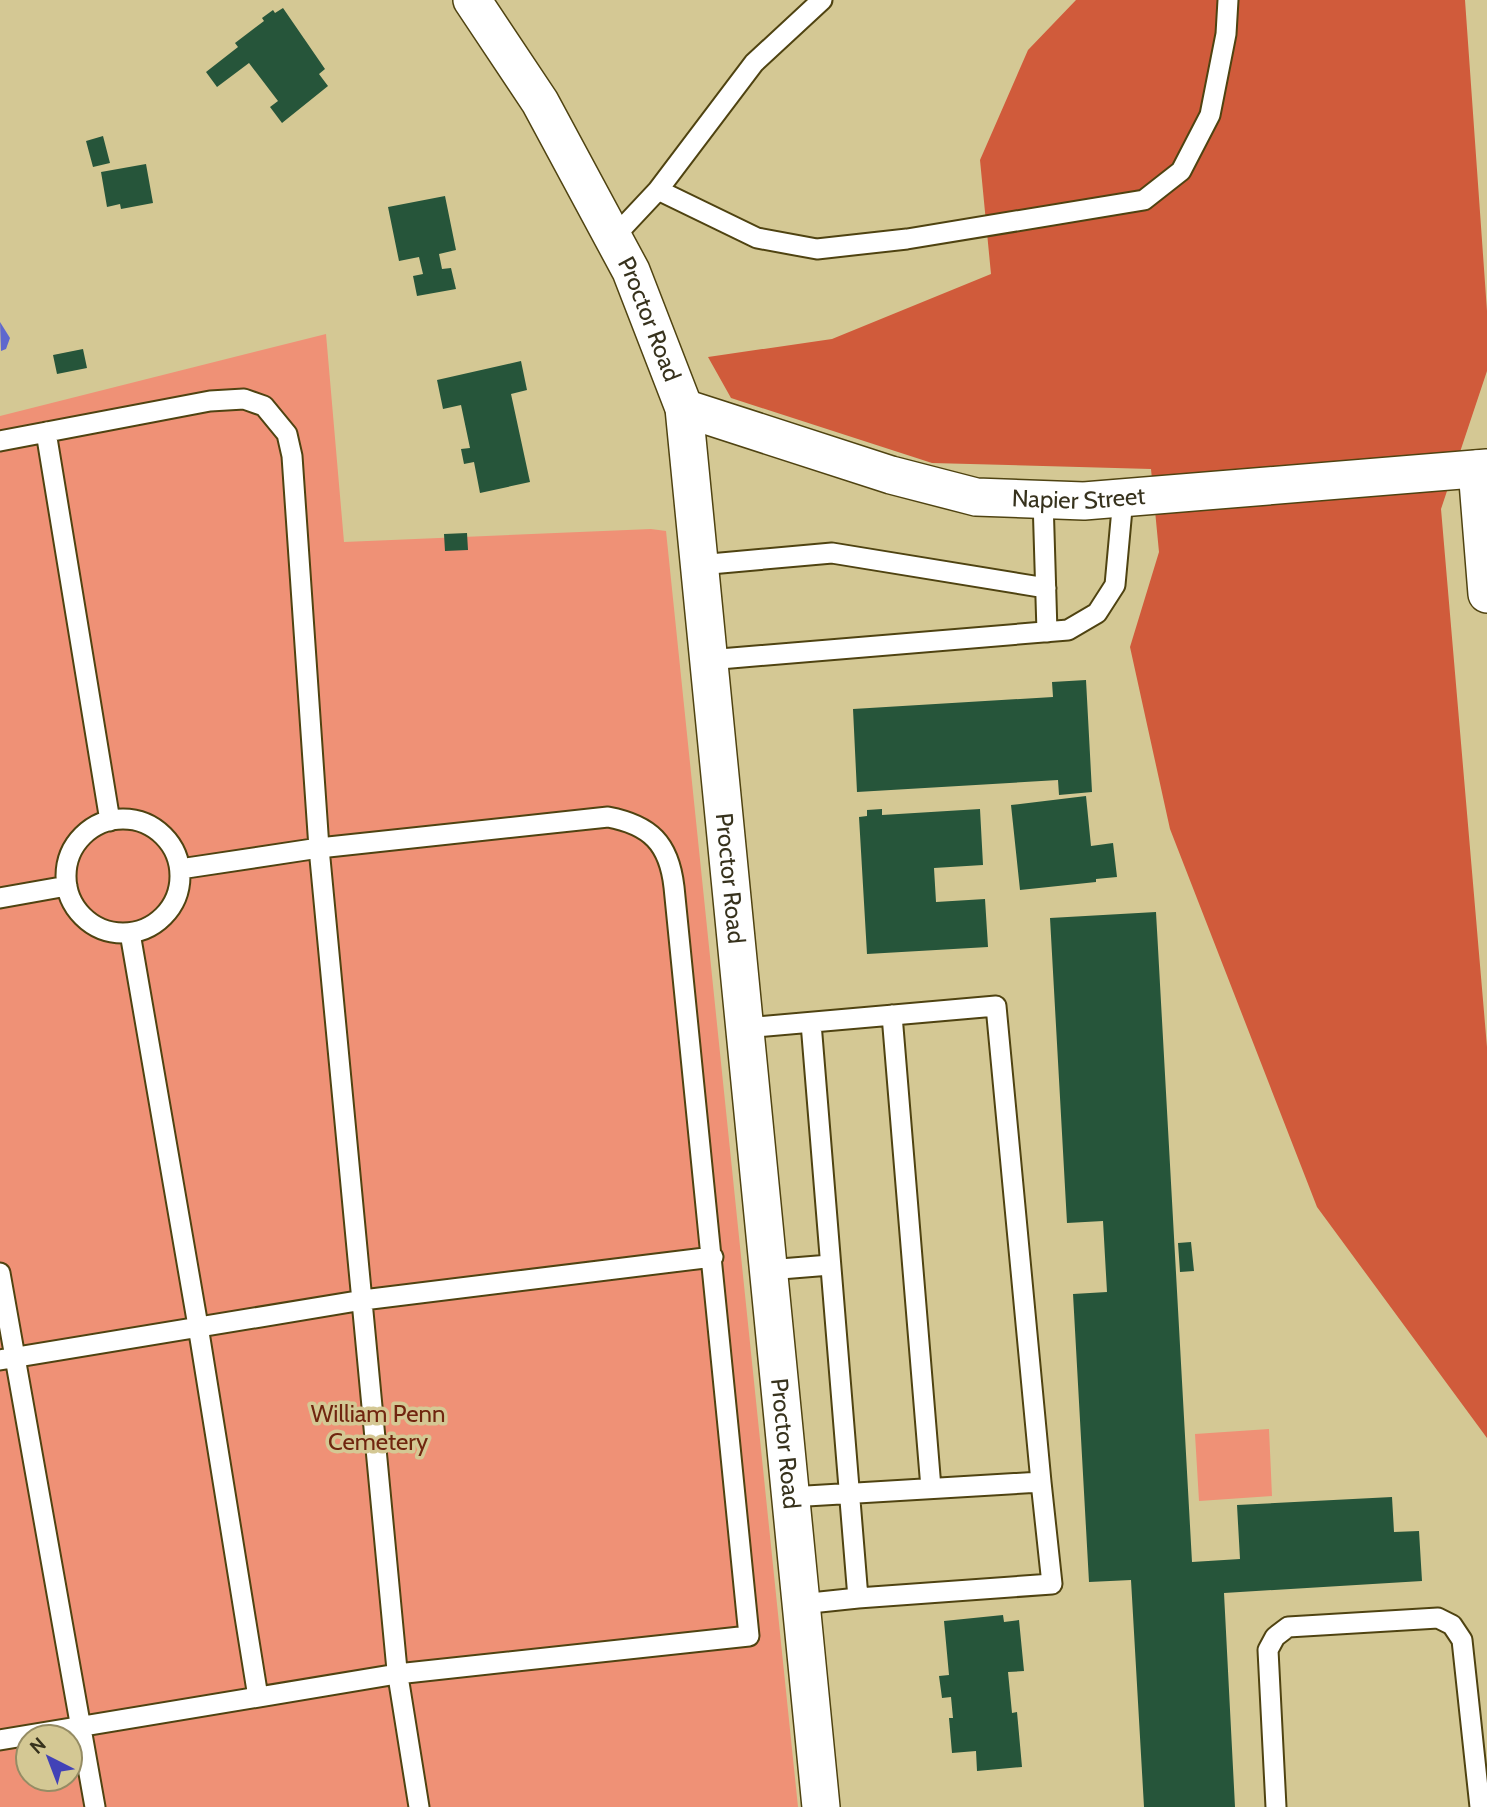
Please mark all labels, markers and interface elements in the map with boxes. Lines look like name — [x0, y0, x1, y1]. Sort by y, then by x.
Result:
street label: Proctor Road — [612, 251, 687, 385]
street label: Napier Street — [1011, 481, 1146, 515]
street label: Proctor Road — [710, 812, 751, 945]
street label: Proctor Road — [765, 1377, 807, 1510]
park label: William Penn Cemetery — [311, 1399, 445, 1456]
north arrow — [14, 1723, 84, 1793]
text: N — [25, 1733, 51, 1759]

